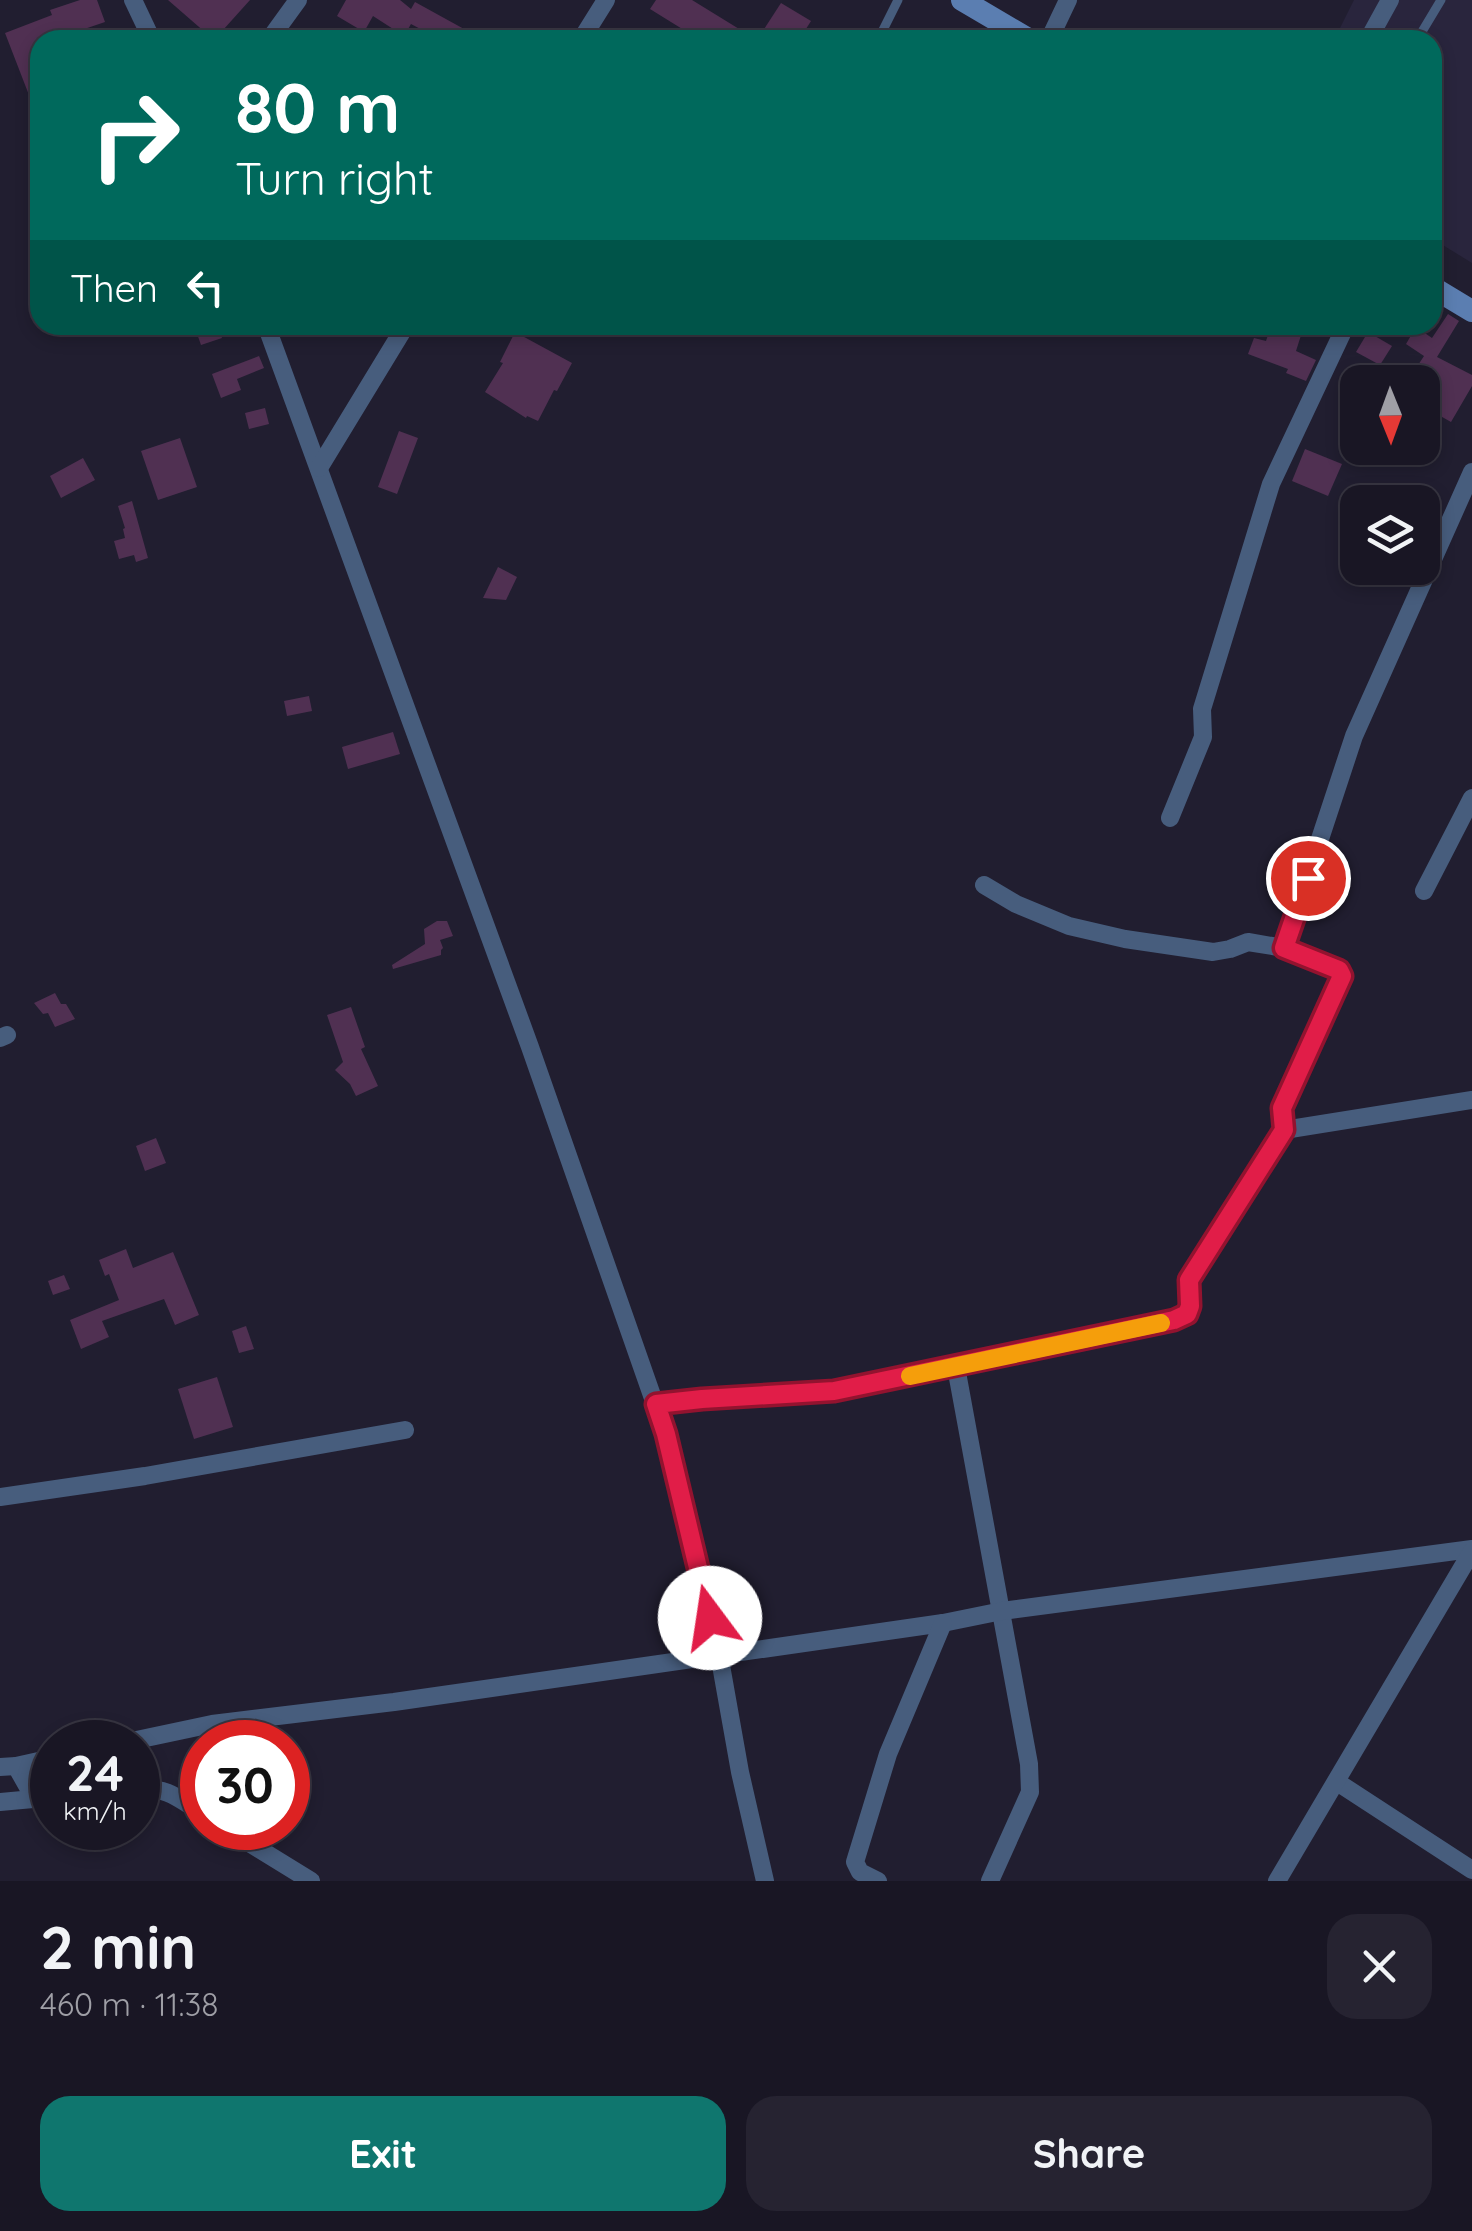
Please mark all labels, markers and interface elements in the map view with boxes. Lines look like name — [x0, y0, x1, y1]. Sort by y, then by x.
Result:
text: 80 m — [235, 63, 400, 151]
icon: right — [70, 70, 200, 200]
text: Turn right — [235, 150, 434, 206]
icon: left — [178, 260, 233, 315]
text: Then — [70, 264, 158, 312]
north arrow — [1340, 365, 1440, 465]
map controls — [1340, 365, 1440, 585]
button: layers — [1340, 485, 1440, 585]
pin — [1266, 836, 1351, 921]
icon: arrive — [1281, 851, 1336, 906]
position arrow — [658, 1566, 762, 1670]
speed limit sign: 30 — [180, 1720, 310, 1850]
text: 24 — [66, 1741, 124, 1804]
text: km/h — [63, 1795, 127, 1826]
text: 2 min — [40, 1909, 196, 1984]
button: close — [1327, 1914, 1432, 2019]
text: 460 m · 11:38 — [40, 1984, 218, 2024]
button: Exit — [40, 2096, 726, 2211]
button: Share — [746, 2096, 1432, 2211]

